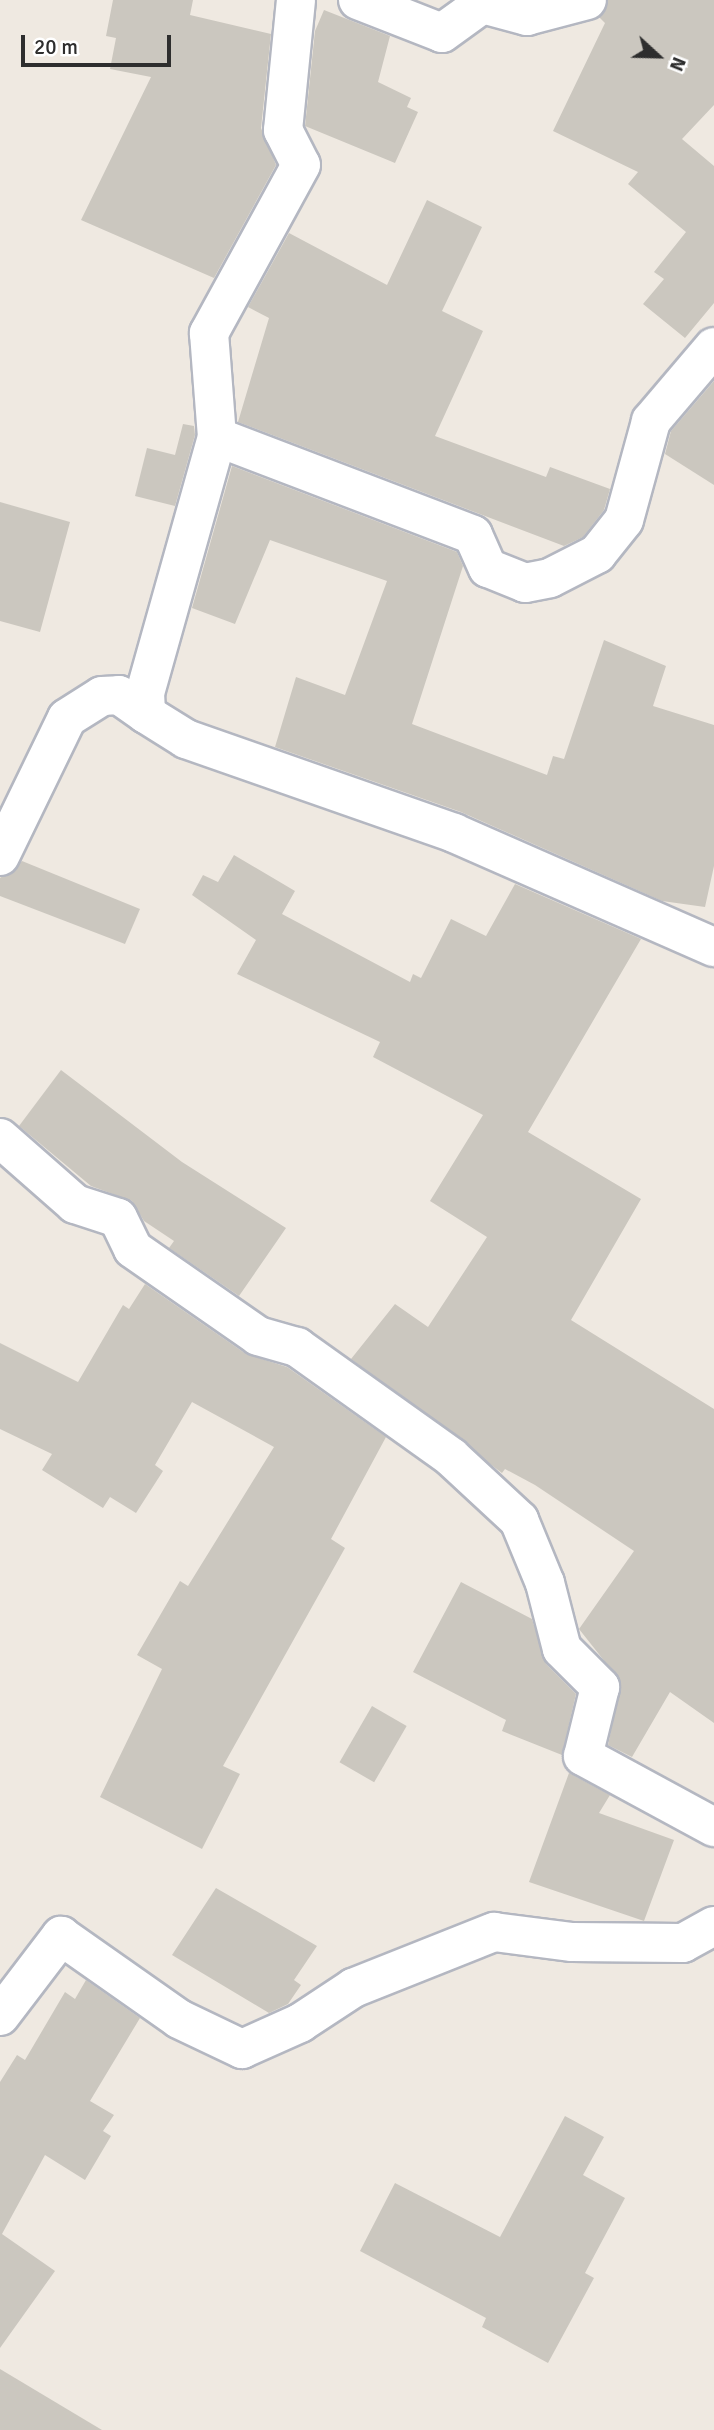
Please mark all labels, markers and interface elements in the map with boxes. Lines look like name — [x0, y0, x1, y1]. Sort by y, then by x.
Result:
scale bar — [24, 21, 175, 65]
north arrow — [623, 21, 693, 91]
text: 20 m — [34, 34, 78, 60]
text: N — [664, 53, 691, 74]

